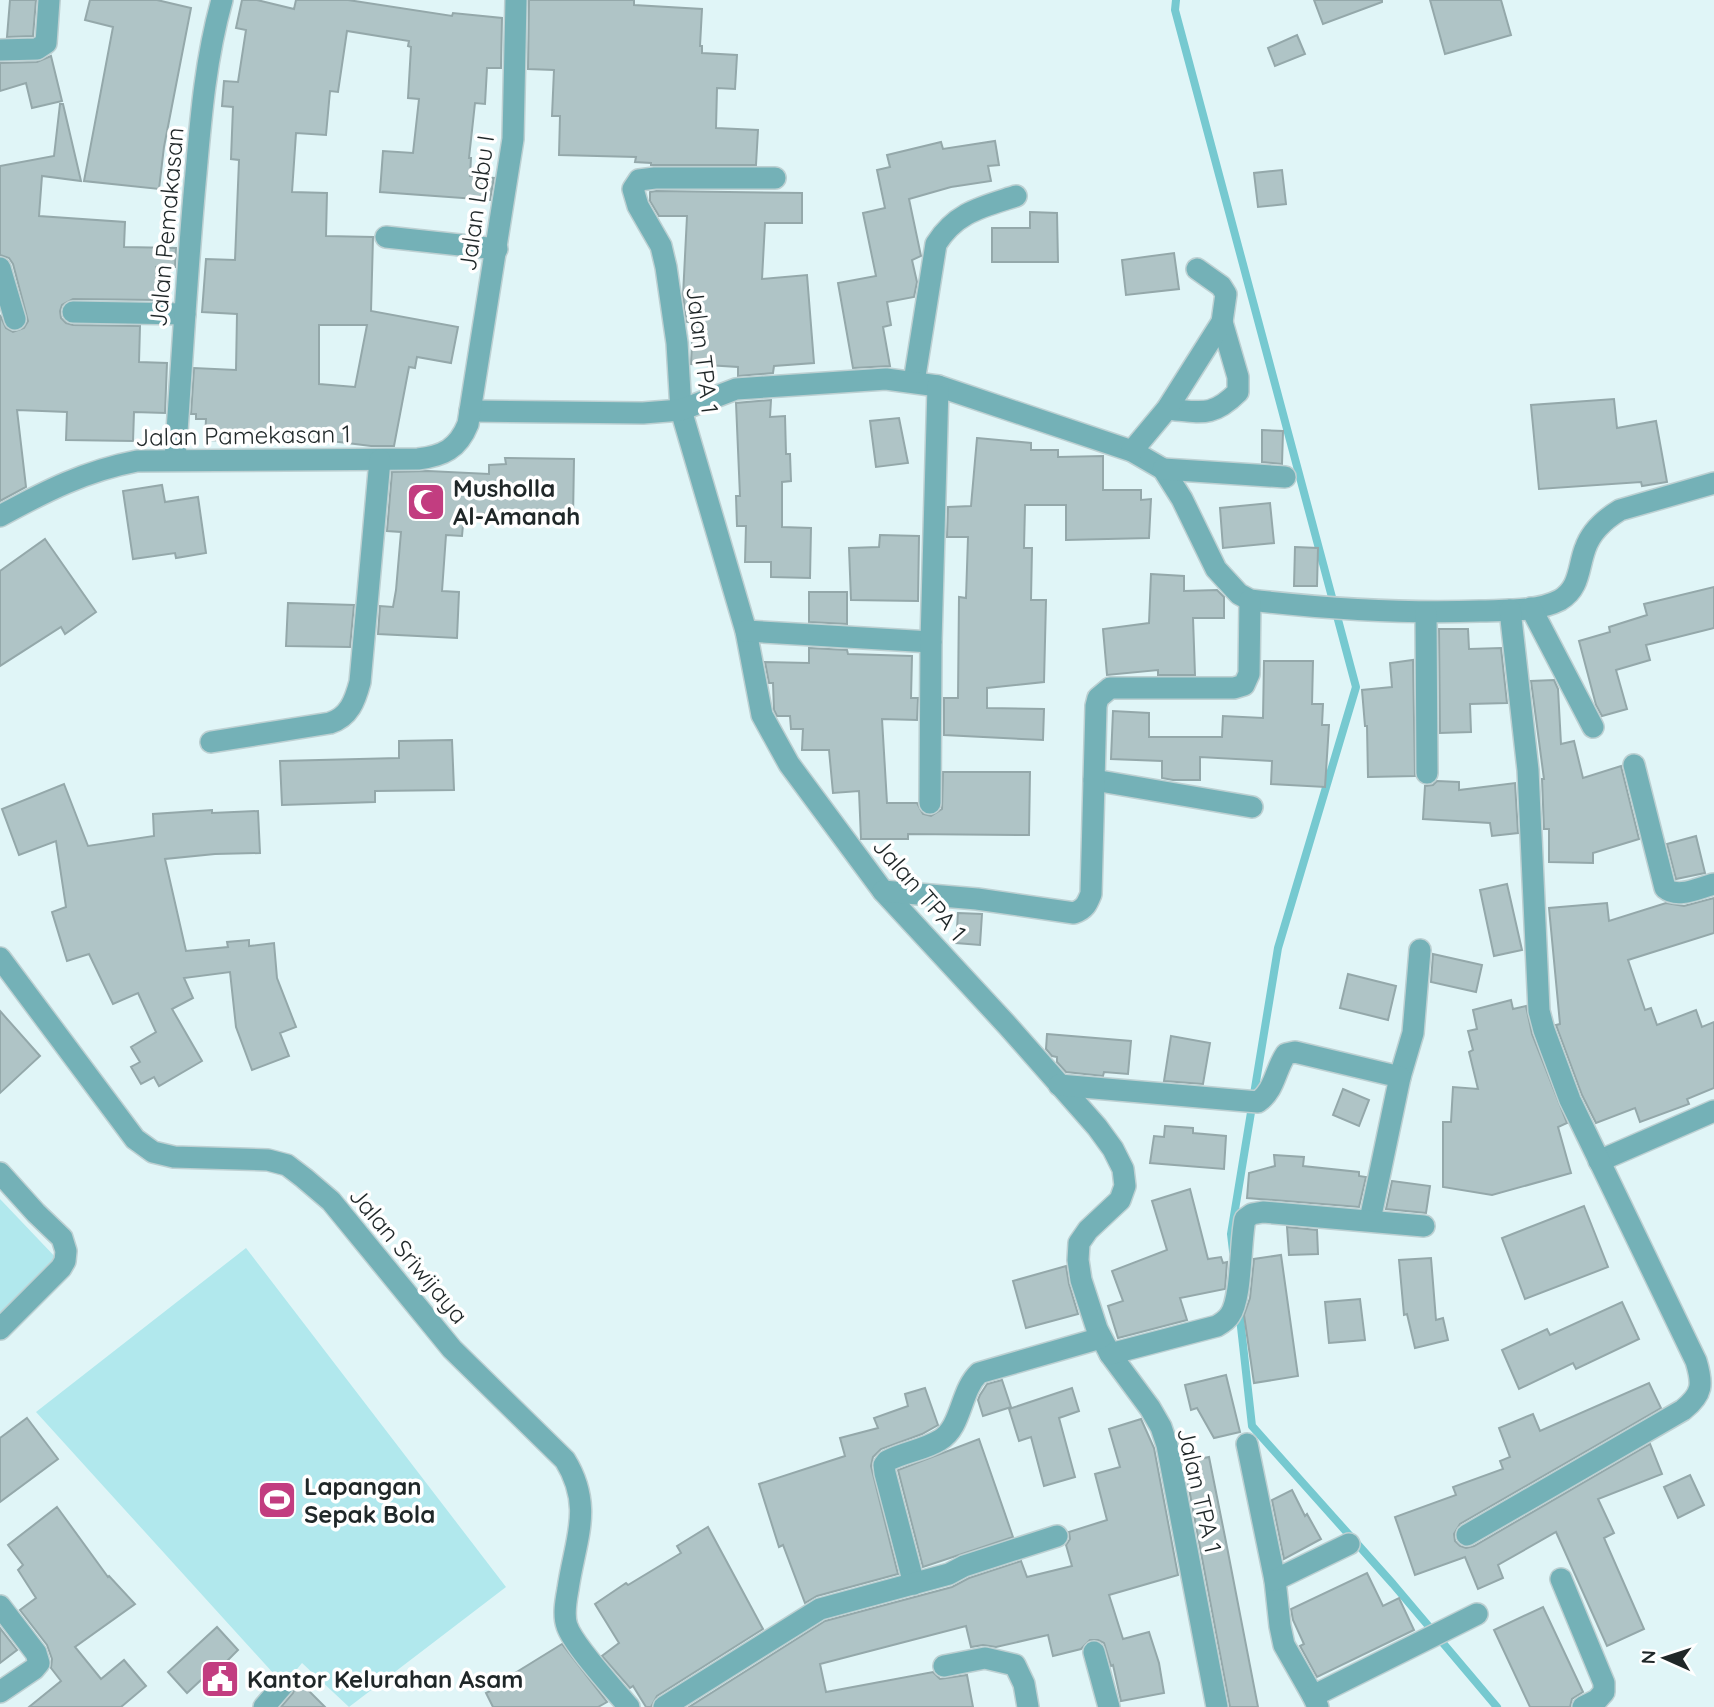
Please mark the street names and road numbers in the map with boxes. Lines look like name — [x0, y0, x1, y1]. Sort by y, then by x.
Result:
street label: Jalan Pemakasan — [142, 126, 190, 328]
street label: Jalan Labu I — [452, 133, 500, 273]
street label: Jalan TPA 1 — [680, 285, 726, 415]
street label: Jalan Pamekasan 1 — [135, 418, 351, 452]
street label: Jalan TPA 1 — [867, 831, 973, 947]
street label: Jalan Sriwijaya — [343, 1181, 475, 1329]
street label: Jalan TPA 1 — [1171, 1424, 1229, 1556]

